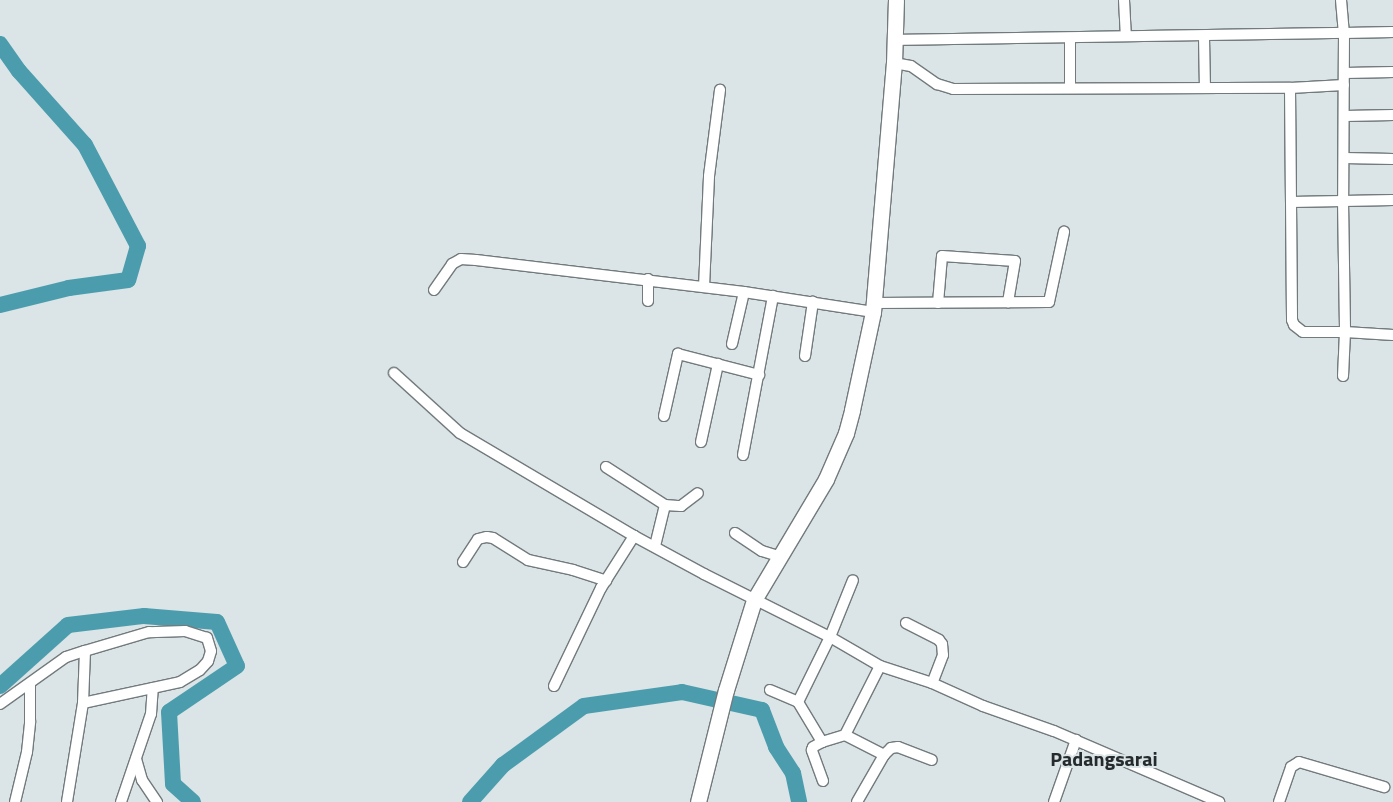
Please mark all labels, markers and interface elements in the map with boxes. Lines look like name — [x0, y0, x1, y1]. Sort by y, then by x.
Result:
district label: Padangsarai — [1050, 746, 1158, 770]

